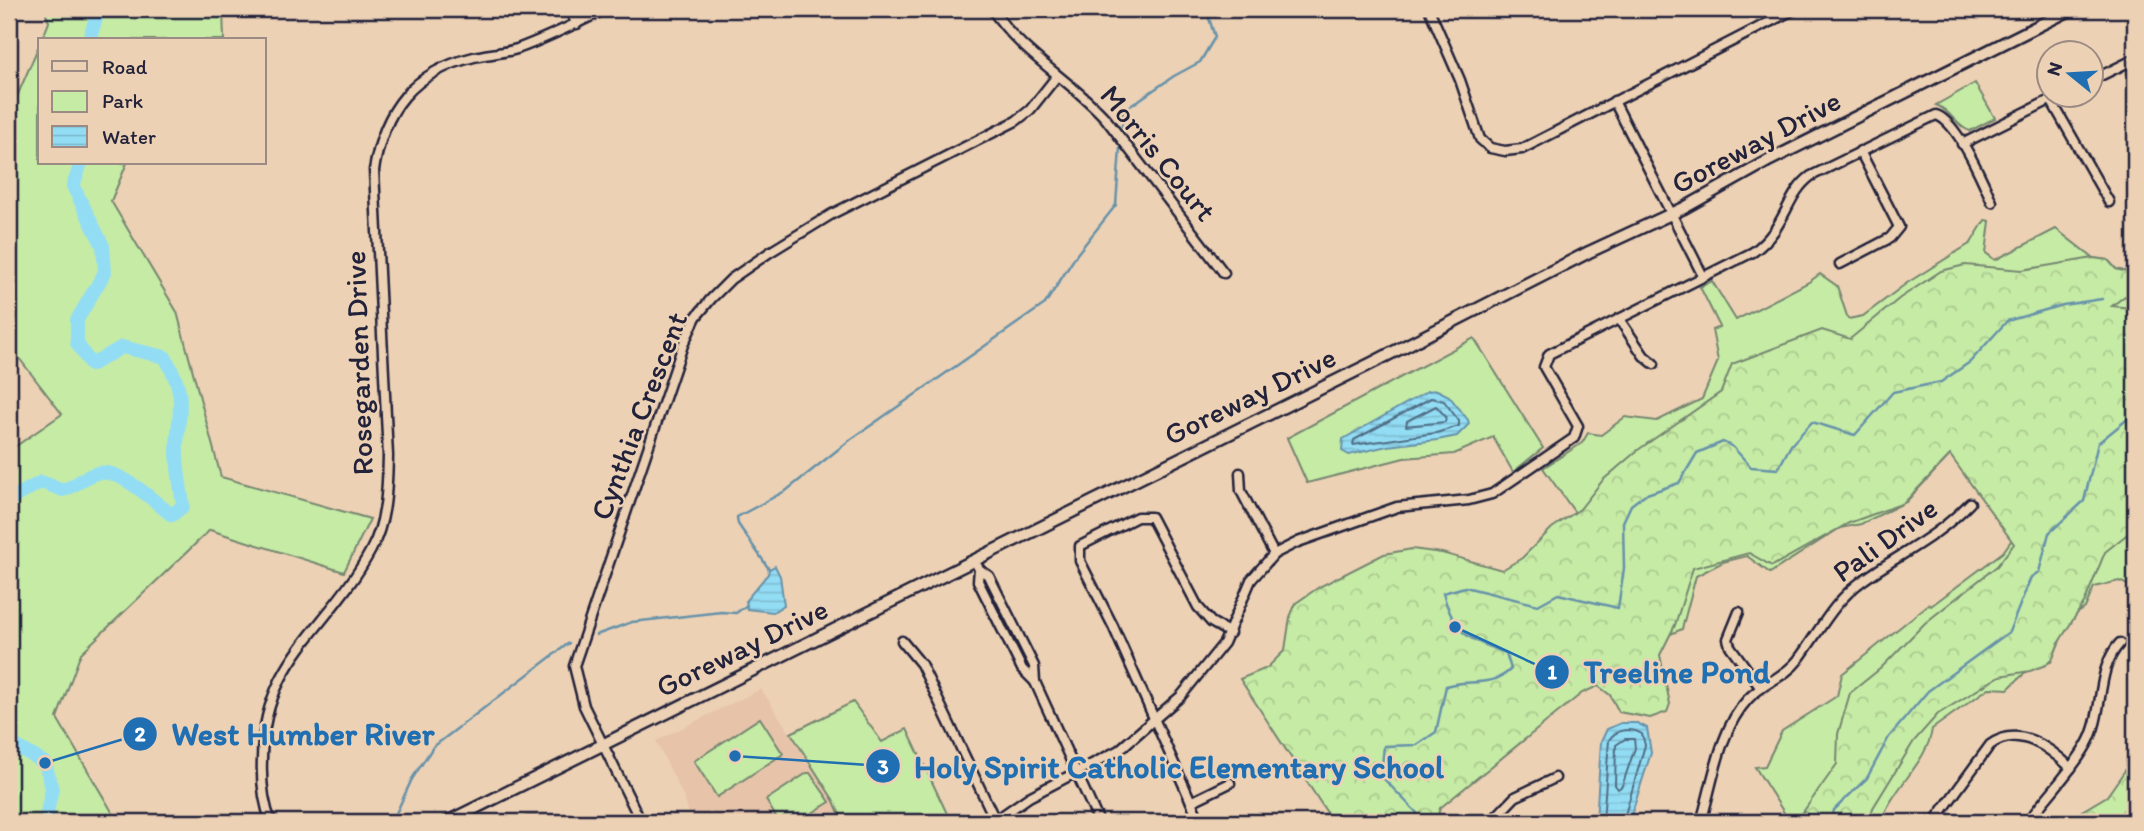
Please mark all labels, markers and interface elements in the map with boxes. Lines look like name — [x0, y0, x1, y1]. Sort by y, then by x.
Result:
legend — [38, 38, 266, 164]
north arrow — [2036, 38, 2106, 108]
text: Road — [102, 54, 148, 79]
text: N — [2041, 59, 2067, 79]
street label: Morris Court — [1092, 77, 1224, 228]
street label: Goreway Drive — [1665, 81, 1847, 202]
text: Park — [102, 88, 144, 113]
text: Water — [102, 124, 156, 149]
street label: Rosegarden Drive — [336, 250, 381, 476]
street label: Cynthia Crescent — [582, 307, 695, 525]
street label: Goreway Drive — [1158, 338, 1342, 453]
street label: Pali Drive — [1825, 489, 1944, 590]
street label: Goreway Drive — [650, 590, 834, 705]
callout: Treeline Pond — [1535, 645, 1783, 698]
text: Treeline Pond — [1583, 653, 1771, 691]
text: 1 — [1547, 659, 1557, 684]
callout: West Humber River — [122, 708, 448, 761]
text: West Humber River — [171, 715, 436, 753]
text: 2 — [134, 721, 146, 746]
callout: Holy Spirit Catholic Elementary School — [866, 740, 1457, 793]
text: Holy Spirit Catholic Elementary School — [914, 748, 1445, 786]
text: 3 — [877, 754, 889, 779]

